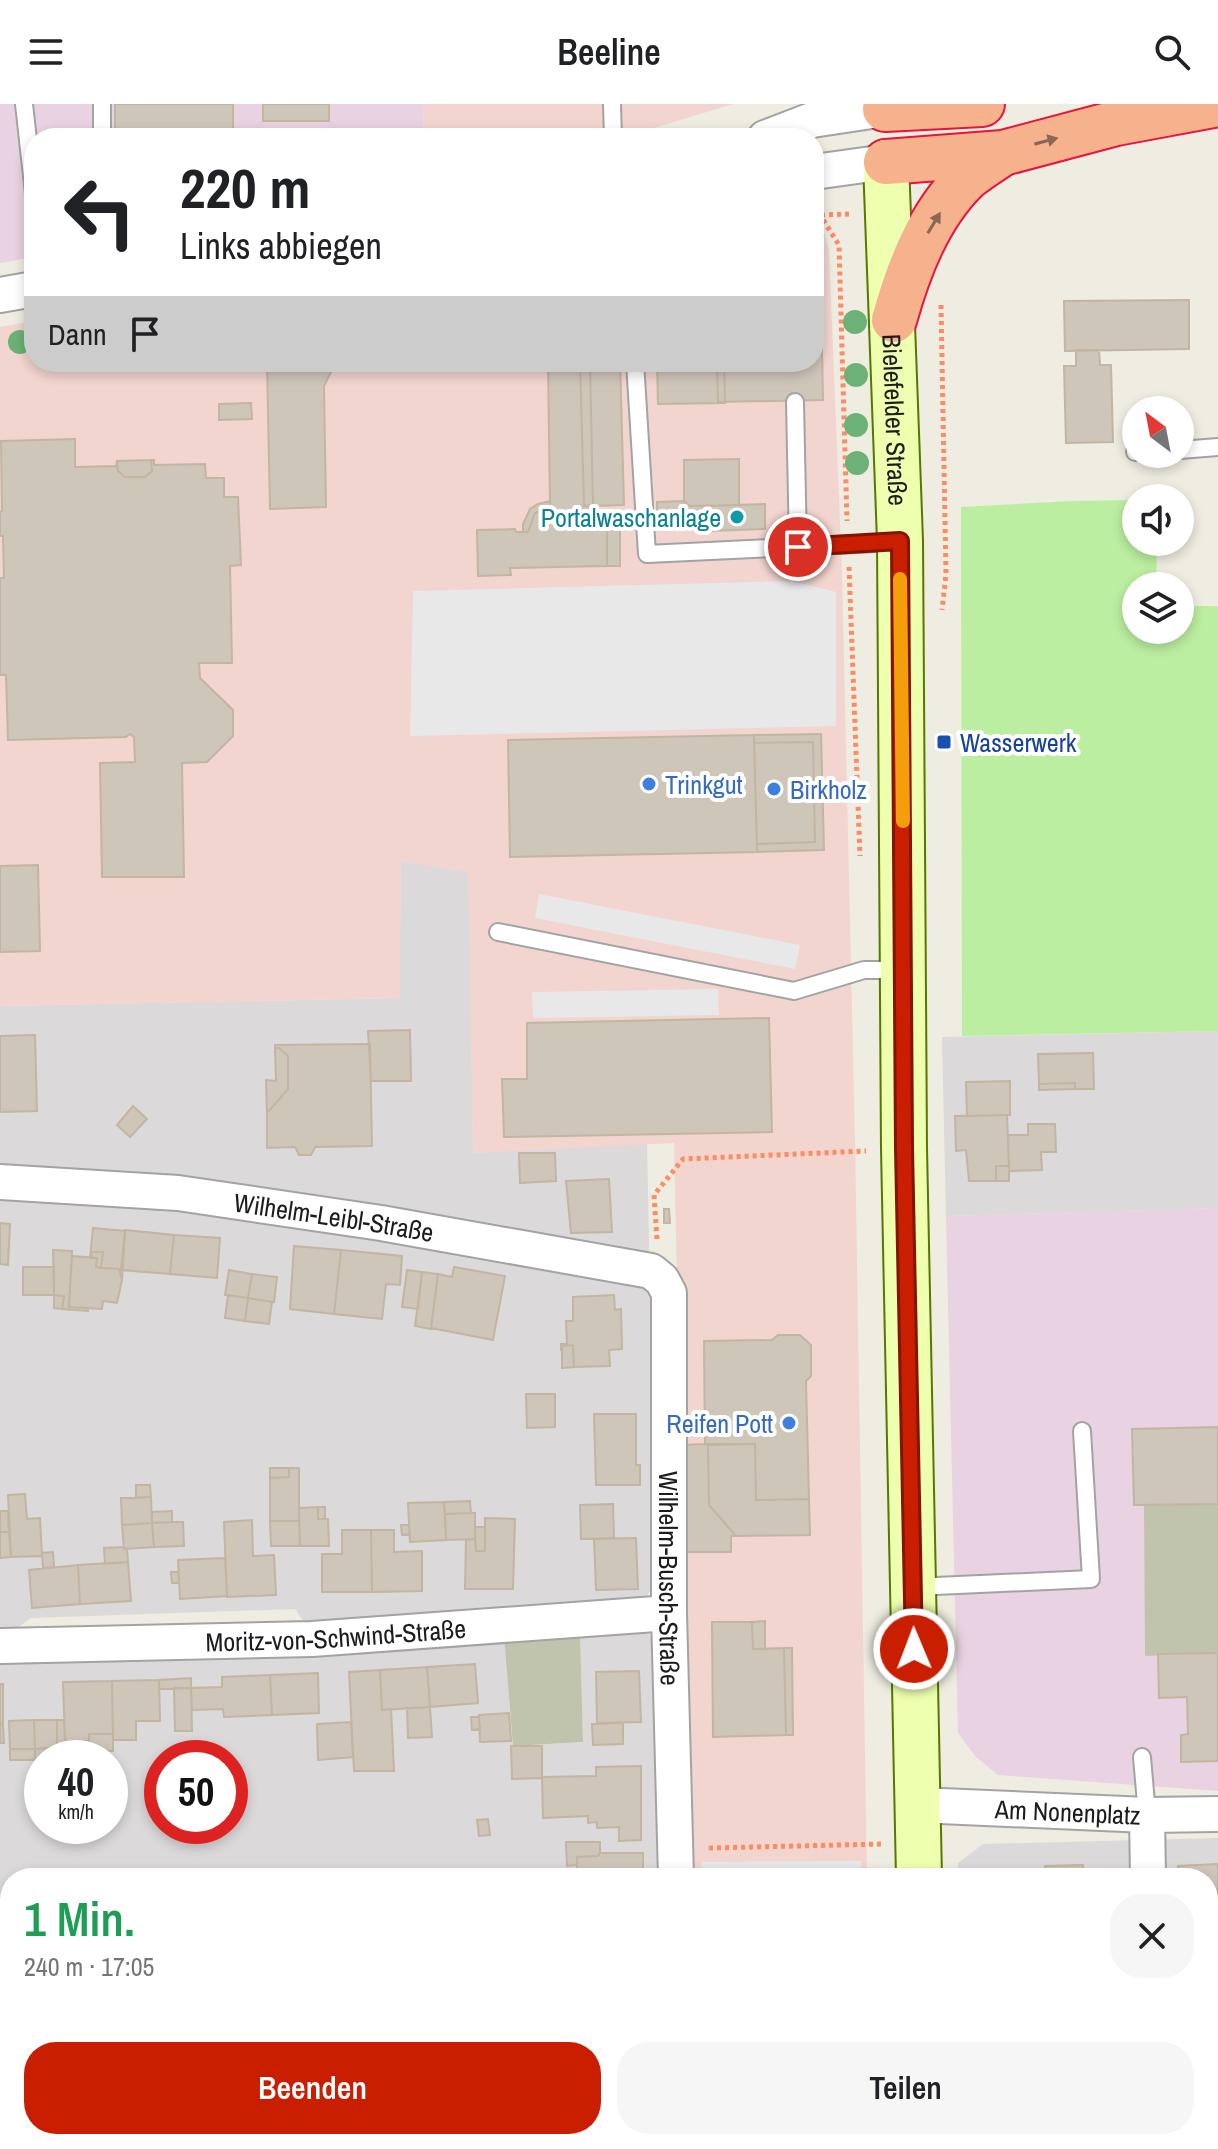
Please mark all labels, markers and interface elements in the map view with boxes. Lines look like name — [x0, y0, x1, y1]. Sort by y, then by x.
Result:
text: Beeline — [557, 28, 661, 76]
icon: menu — [24, 30, 68, 74]
icon: search — [1150, 30, 1194, 74]
one-way arrow — [1034, 135, 1059, 147]
text: 220 m — [180, 150, 310, 225]
icon: left — [48, 160, 152, 264]
one-way arrow — [927, 212, 941, 234]
text: Links abbiegen — [180, 222, 382, 270]
icon: arrive — [123, 312, 167, 356]
text: Dann — [48, 314, 107, 354]
street label: Bielefelder Straße — [875, 333, 916, 506]
north arrow — [1122, 396, 1194, 468]
map controls — [1122, 396, 1194, 644]
button: sound — [1122, 484, 1194, 556]
place label: Portalwaschanlage — [541, 500, 721, 535]
marker: Portalwaschanlage — [728, 508, 746, 526]
pin — [764, 513, 832, 581]
icon: arrive — [776, 525, 820, 569]
button: layers — [1122, 572, 1194, 644]
place label: Wasserwerk — [960, 725, 1077, 760]
marker: Wasserwerk — [935, 733, 953, 751]
place label: Trinkgut — [665, 767, 743, 802]
place label: Birkholz — [790, 772, 867, 807]
marker: Trinkgut — [640, 775, 658, 793]
marker: Birkholz — [765, 780, 783, 798]
street label: Wilhelm-Leibl-Straße — [232, 1184, 436, 1250]
place label: Reifen Pott — [666, 1406, 773, 1441]
marker: Reifen Pott — [780, 1414, 798, 1432]
street label: Wilhelm-Busch-Straße — [652, 1471, 688, 1686]
position arrow — [872, 1607, 956, 1691]
street label: Moritz-von-Schwind-Straße — [205, 1610, 467, 1659]
speed limit sign: 50 — [144, 1740, 248, 1844]
text: 40 — [58, 1755, 94, 1808]
street label: Am Nonenplatz — [993, 1791, 1141, 1832]
text: km/h — [58, 1798, 94, 1825]
text: 1 Min. — [24, 1886, 135, 1951]
button: close — [1110, 1894, 1194, 1978]
text: 240 m · 17:05 — [24, 1949, 154, 1984]
button: Beenden — [24, 2042, 601, 2134]
button: Teilen — [617, 2042, 1194, 2134]

